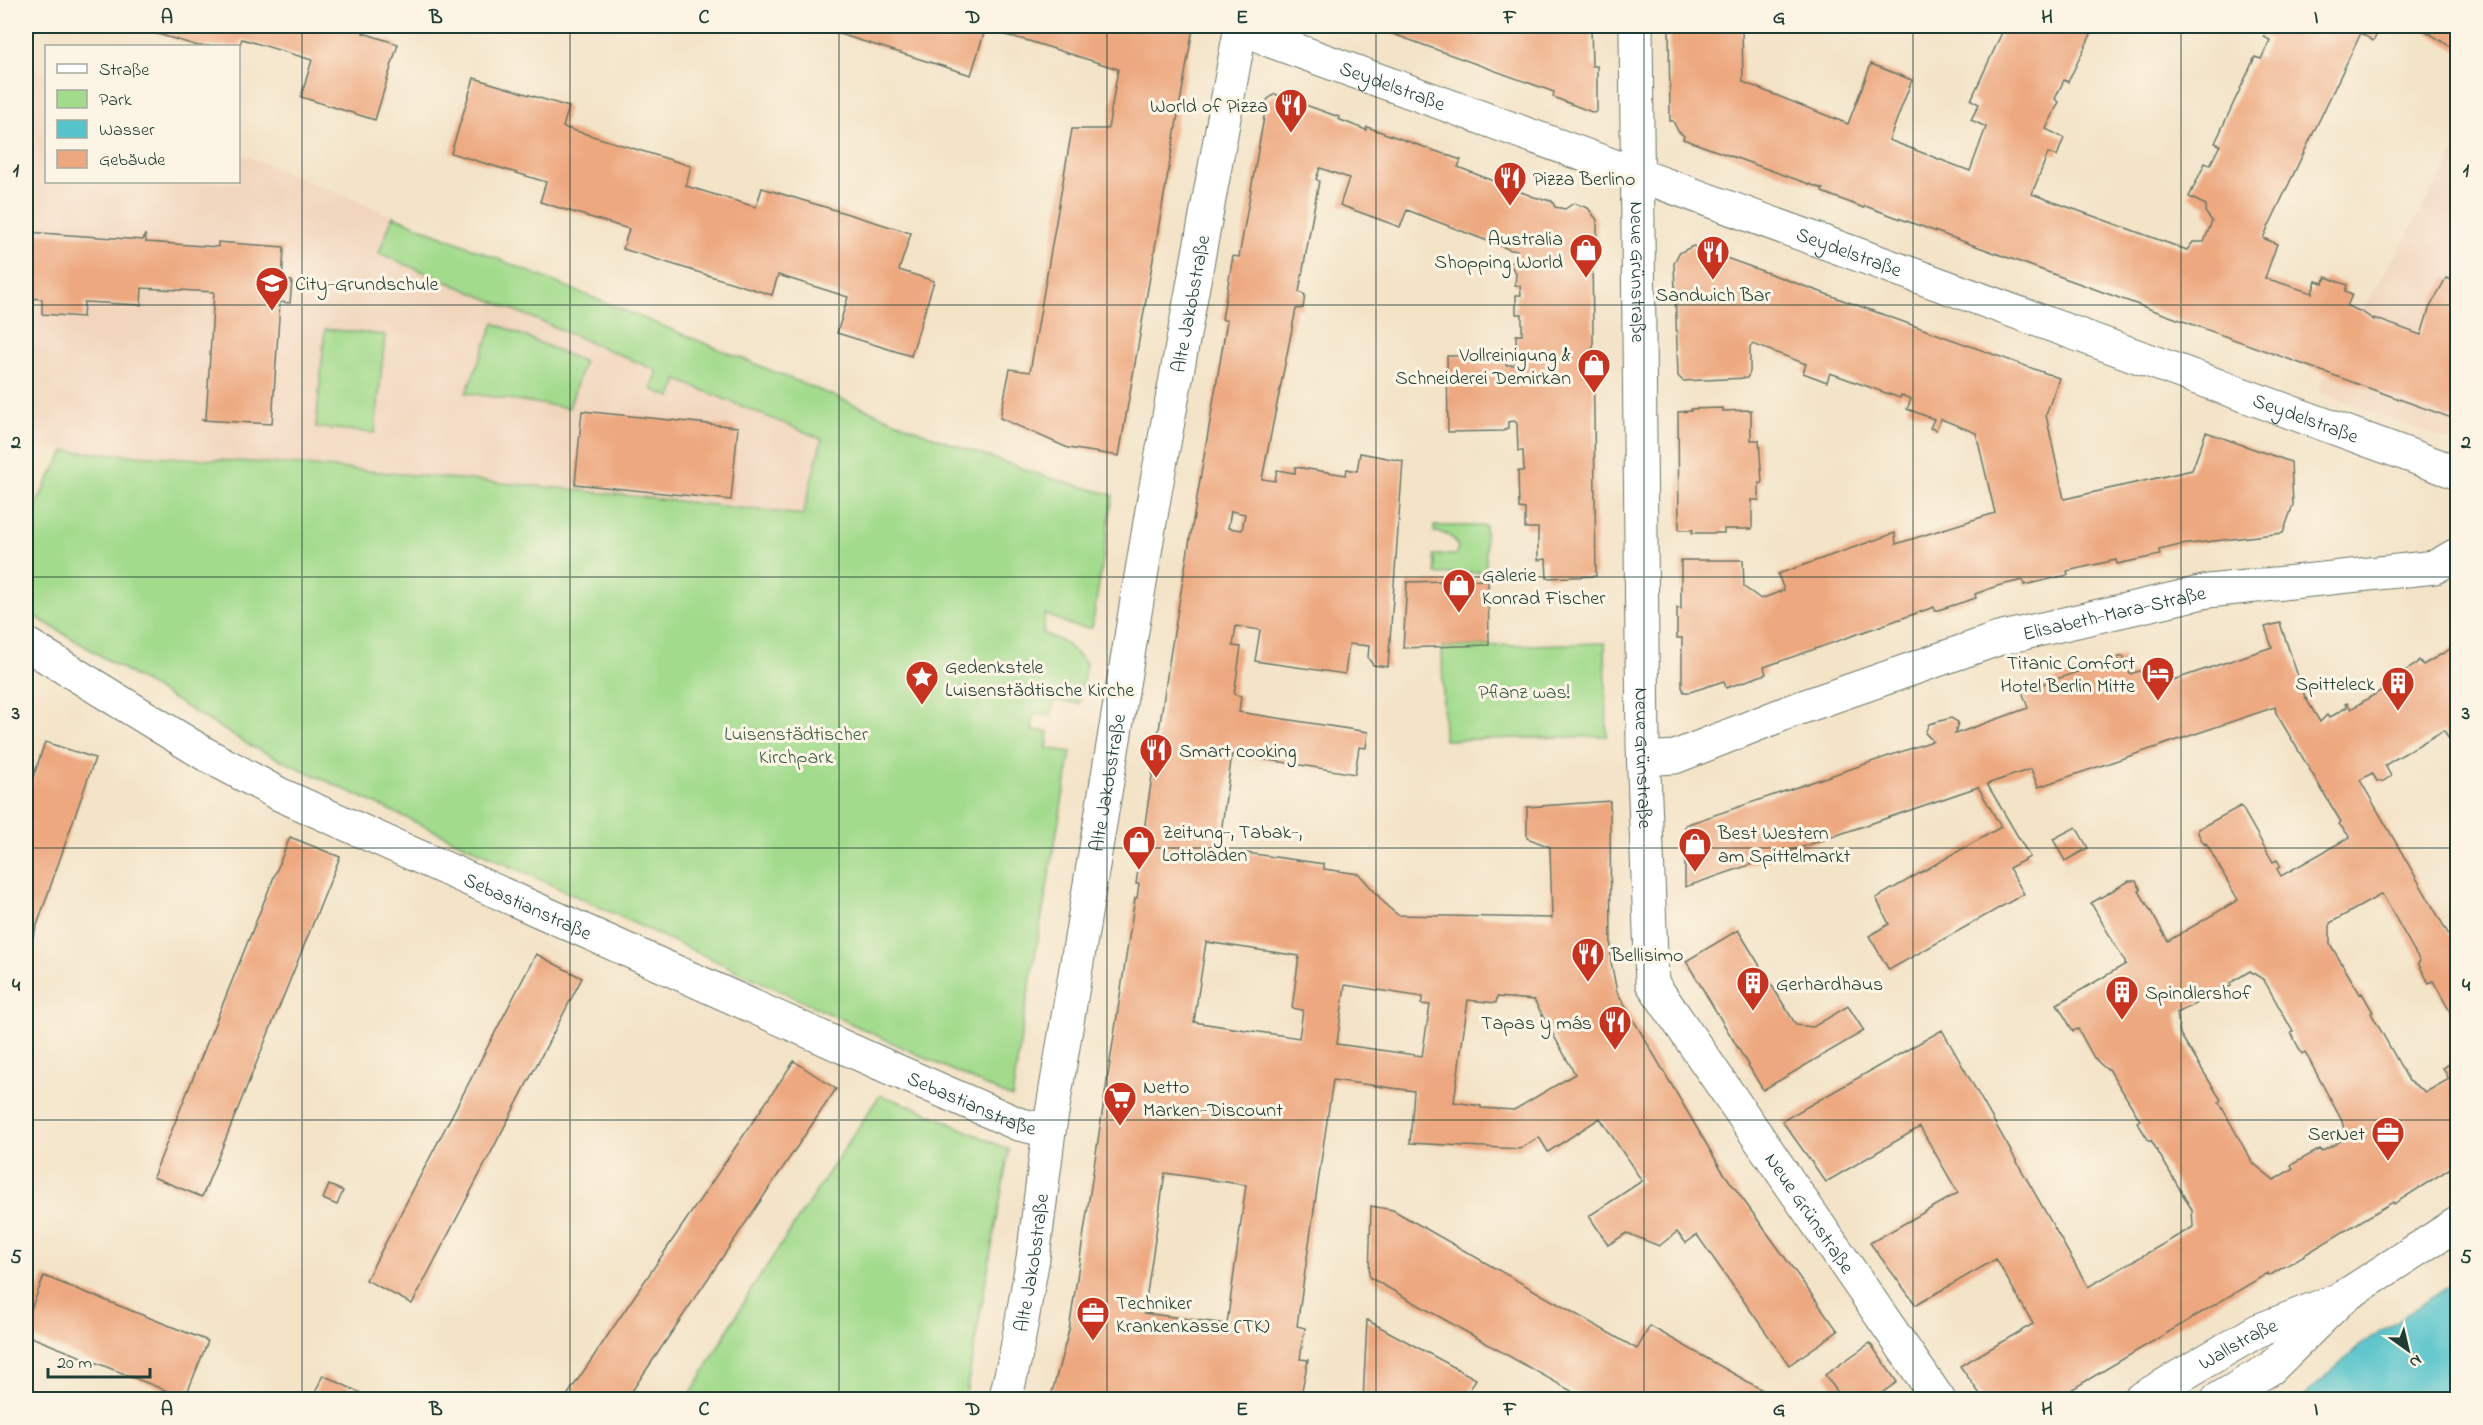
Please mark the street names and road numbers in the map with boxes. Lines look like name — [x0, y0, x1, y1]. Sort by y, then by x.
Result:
street label: Seydelstraße — [1335, 55, 1449, 120]
street label: Neue Grünstraße — [1621, 201, 1651, 343]
street label: Seydelstraße — [1792, 221, 1905, 286]
street label: Alte Jakobstraße — [1165, 233, 1219, 375]
street label: Seydelstraße — [2248, 387, 2362, 453]
street label: Elisabeth-Mara-Straße — [2020, 580, 2209, 650]
street label: Neue Grünstraße — [1625, 687, 1658, 829]
street label: Alte Jakobstraße — [1084, 712, 1135, 854]
street label: Sebastianstraße — [458, 866, 596, 949]
street label: Sebastianstraße — [902, 1065, 1039, 1145]
street label: Neue Grünstraße — [1756, 1148, 1860, 1280]
street label: Alte Jakobstraße — [1008, 1192, 1058, 1334]
street label: Wallstraße — [2194, 1312, 2282, 1379]

